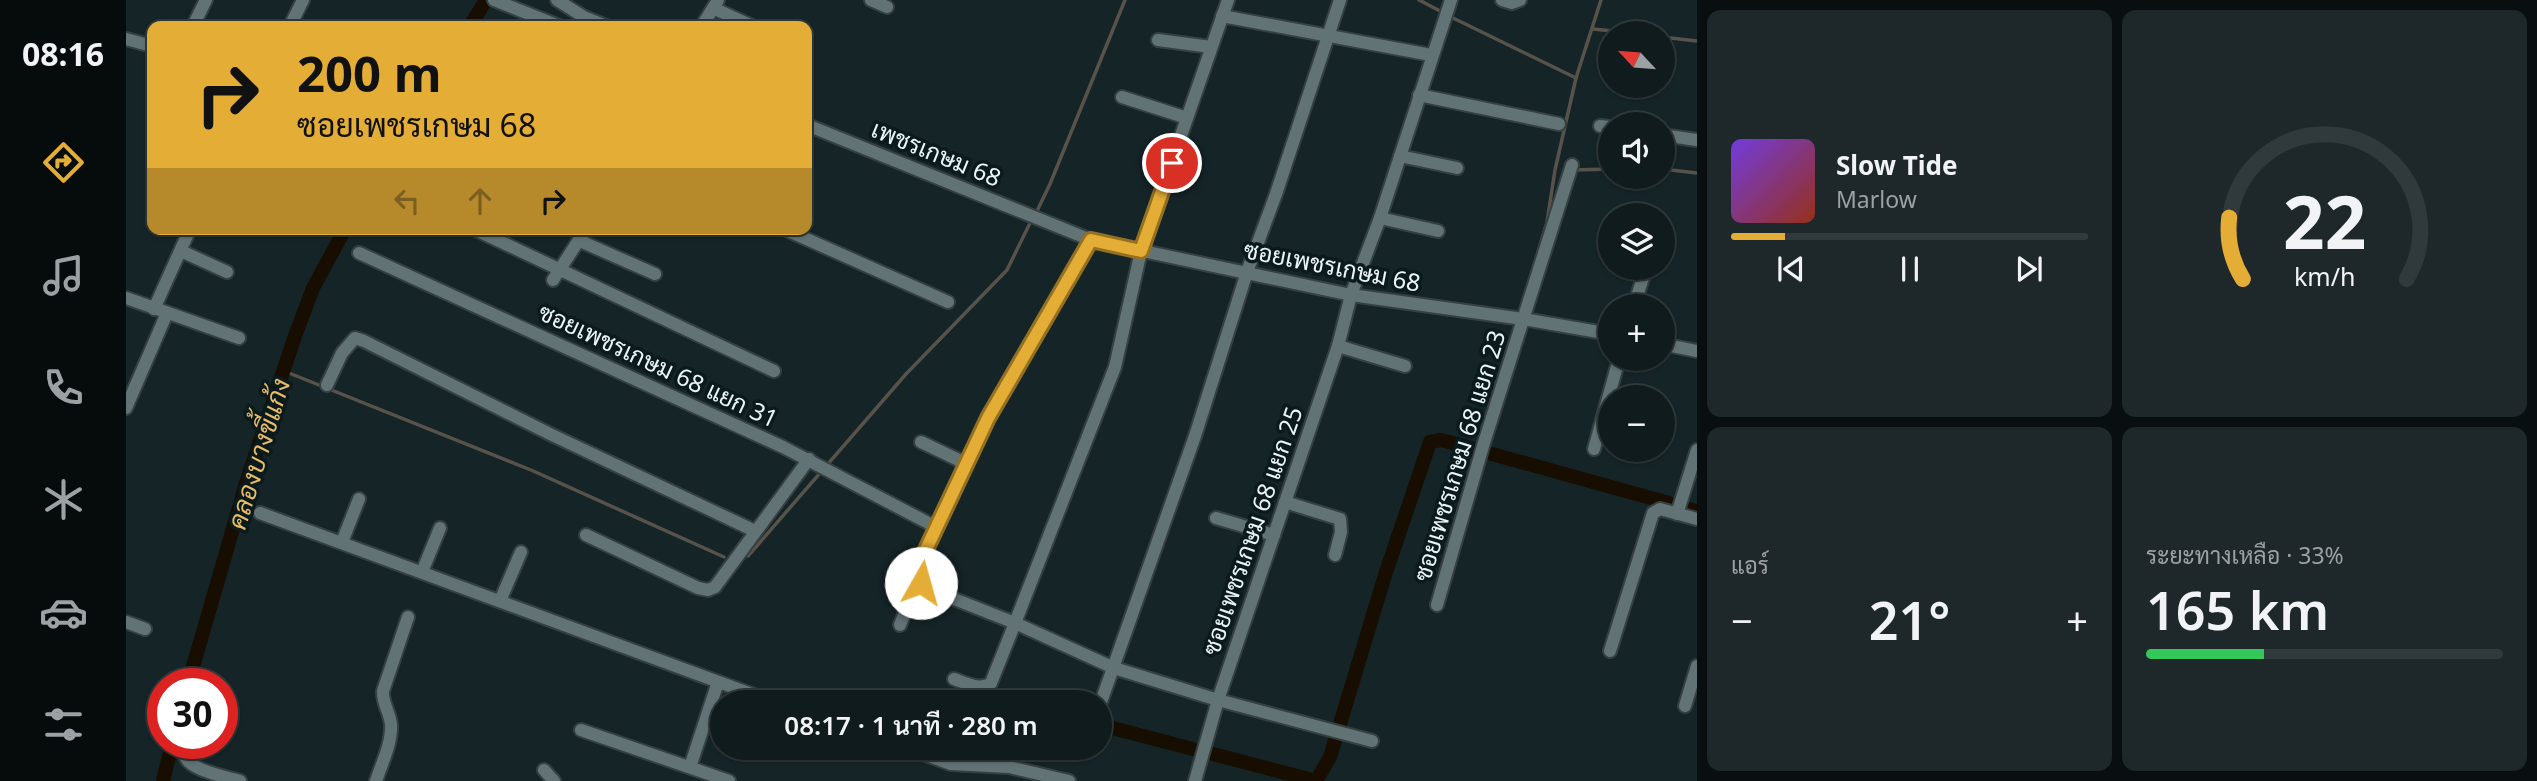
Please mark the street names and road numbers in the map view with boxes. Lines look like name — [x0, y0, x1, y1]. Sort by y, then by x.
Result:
street label: เพชรเกษม 68 — [867, 112, 1006, 194]
street label: ซอยเพชรเกษม 68 — [1241, 232, 1424, 299]
street label: ซอยเพชรเกษม 68 แยก 31 — [533, 295, 784, 435]
street label: ซอยเพชรเกษม 68 แยก 23 — [1405, 326, 1512, 585]
street label: ซอยเพชรเกษม 68 แยก 25 — [1194, 402, 1310, 659]

